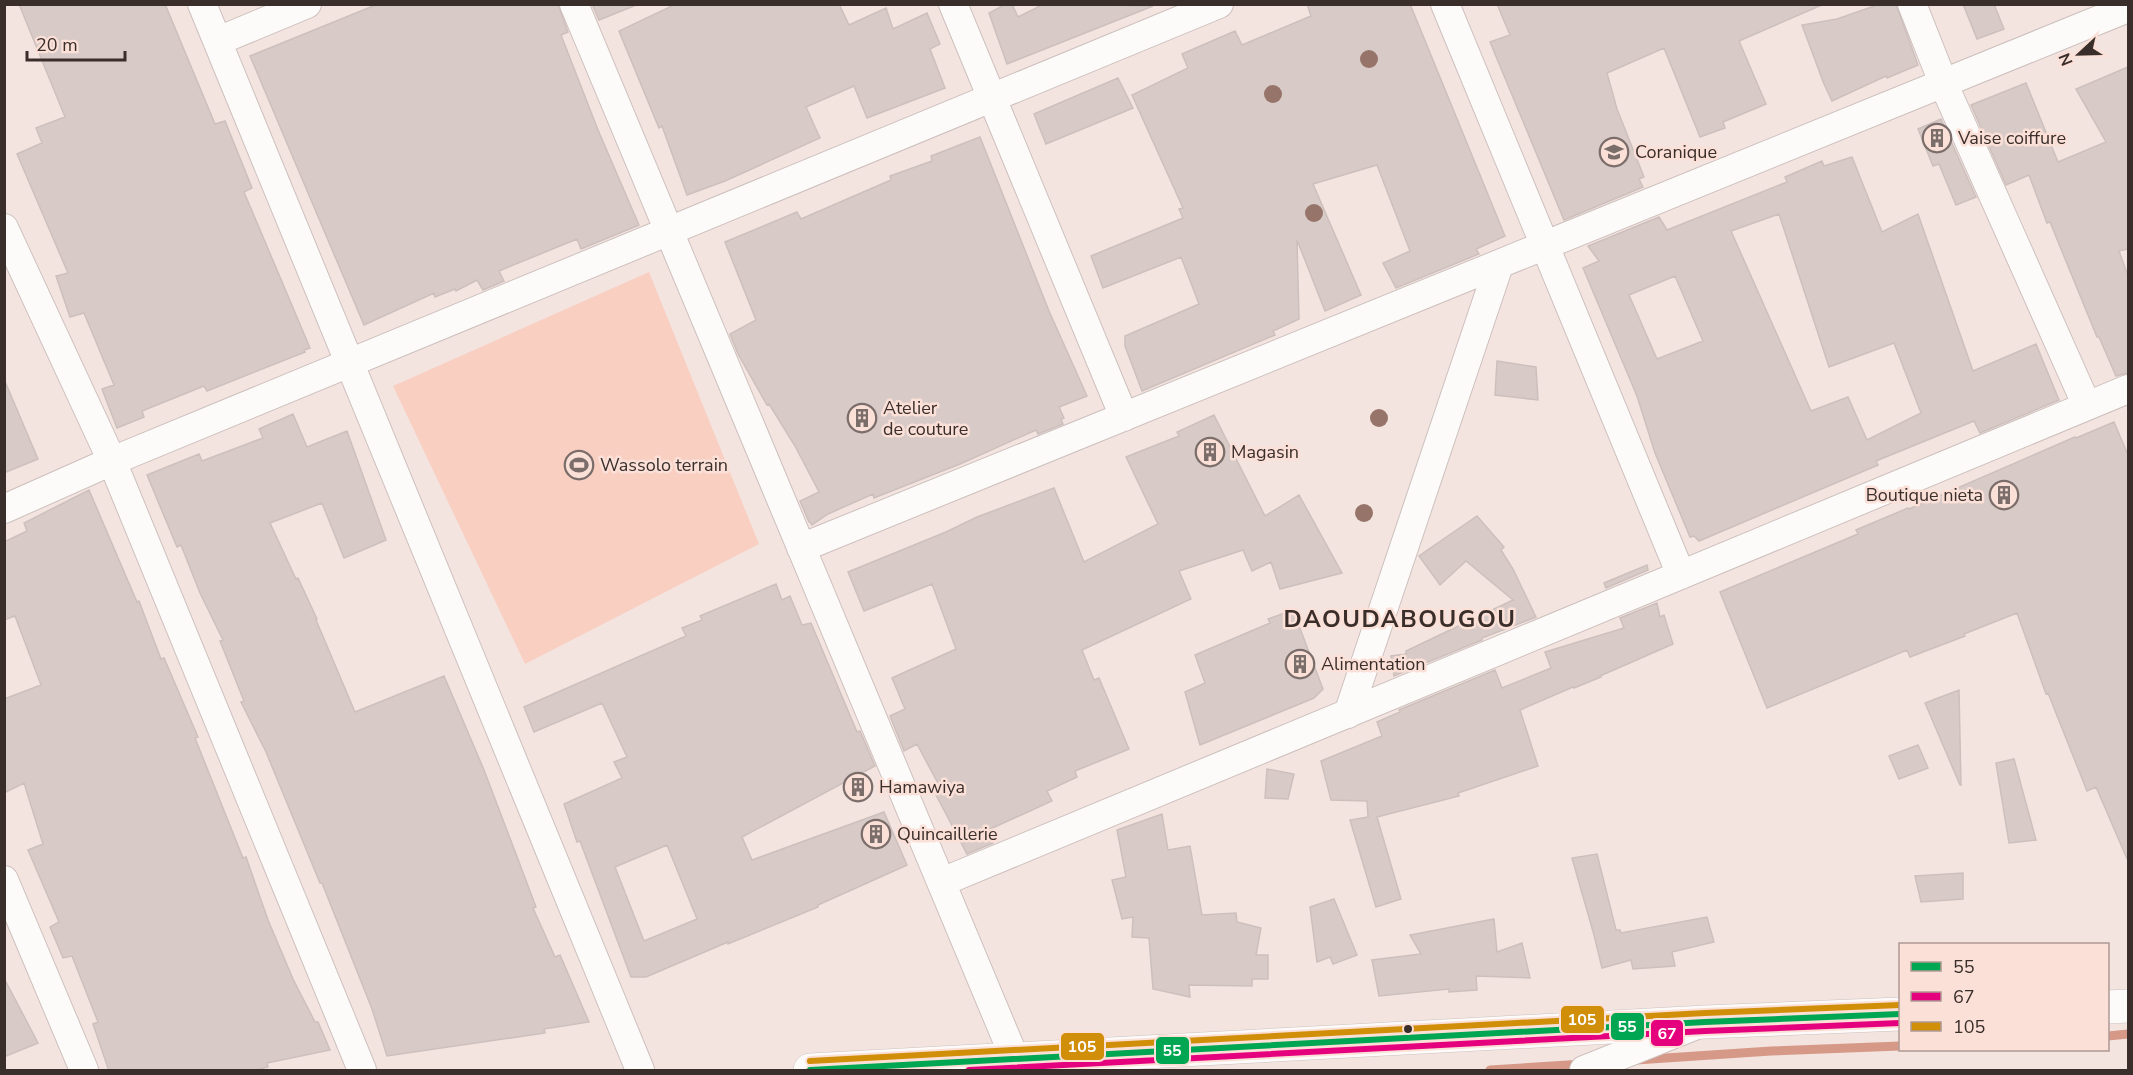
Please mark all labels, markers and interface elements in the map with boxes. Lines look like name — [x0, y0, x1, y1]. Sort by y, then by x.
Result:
scale bar — [27, 24, 124, 62]
north arrow — [2049, 24, 2109, 84]
text: 20 m — [36, 33, 78, 57]
text: N — [2054, 50, 2078, 69]
building icon: Vaise coiffure — [1921, 122, 1953, 154]
place label: Vaise coiffure — [1957, 126, 2066, 150]
school or university icon: Coranique — [1598, 136, 1630, 168]
place label: Coranique — [1635, 140, 1717, 164]
place label: Atelier de couture — [883, 396, 968, 441]
building icon: Atelier de couture — [846, 402, 878, 434]
building icon: Magasin — [1194, 436, 1226, 468]
place label: Magasin — [1231, 440, 1299, 464]
sports icon: Wassolo terrain — [563, 449, 595, 481]
place label: Wassolo terrain — [600, 453, 728, 477]
building icon: Boutique nieta — [1988, 479, 2020, 511]
place label: Boutique nieta — [1866, 483, 1983, 507]
district label: DAOUDABOUGOU — [1283, 603, 1517, 635]
building icon: Alimentation — [1284, 648, 1316, 680]
place label: Alimentation — [1321, 652, 1425, 676]
building icon: Hamawiya — [842, 771, 874, 803]
place label: Hamawiya — [879, 775, 965, 799]
building icon: Quincaillerie — [860, 818, 892, 850]
place label: Quincaillerie — [897, 822, 998, 846]
legend — [1899, 943, 2109, 1051]
text: 55 — [1953, 955, 1975, 979]
text: 67 — [1953, 985, 1975, 1009]
line badge: 105 — [1560, 1005, 1605, 1034]
text: 105 — [1568, 1009, 1596, 1031]
line badge: 55 — [1610, 1012, 1645, 1041]
text: 105 — [1953, 1015, 1985, 1039]
text: 55 — [1617, 1016, 1637, 1038]
line badge: 67 — [1650, 1019, 1684, 1047]
unlabelled marker — [1402, 1023, 1414, 1035]
text: 67 — [1657, 1023, 1677, 1045]
line badge: 105 — [1060, 1032, 1105, 1061]
text: 105 — [1068, 1036, 1096, 1058]
line badge: 55 — [1155, 1036, 1190, 1065]
text: 55 — [1162, 1040, 1182, 1062]

